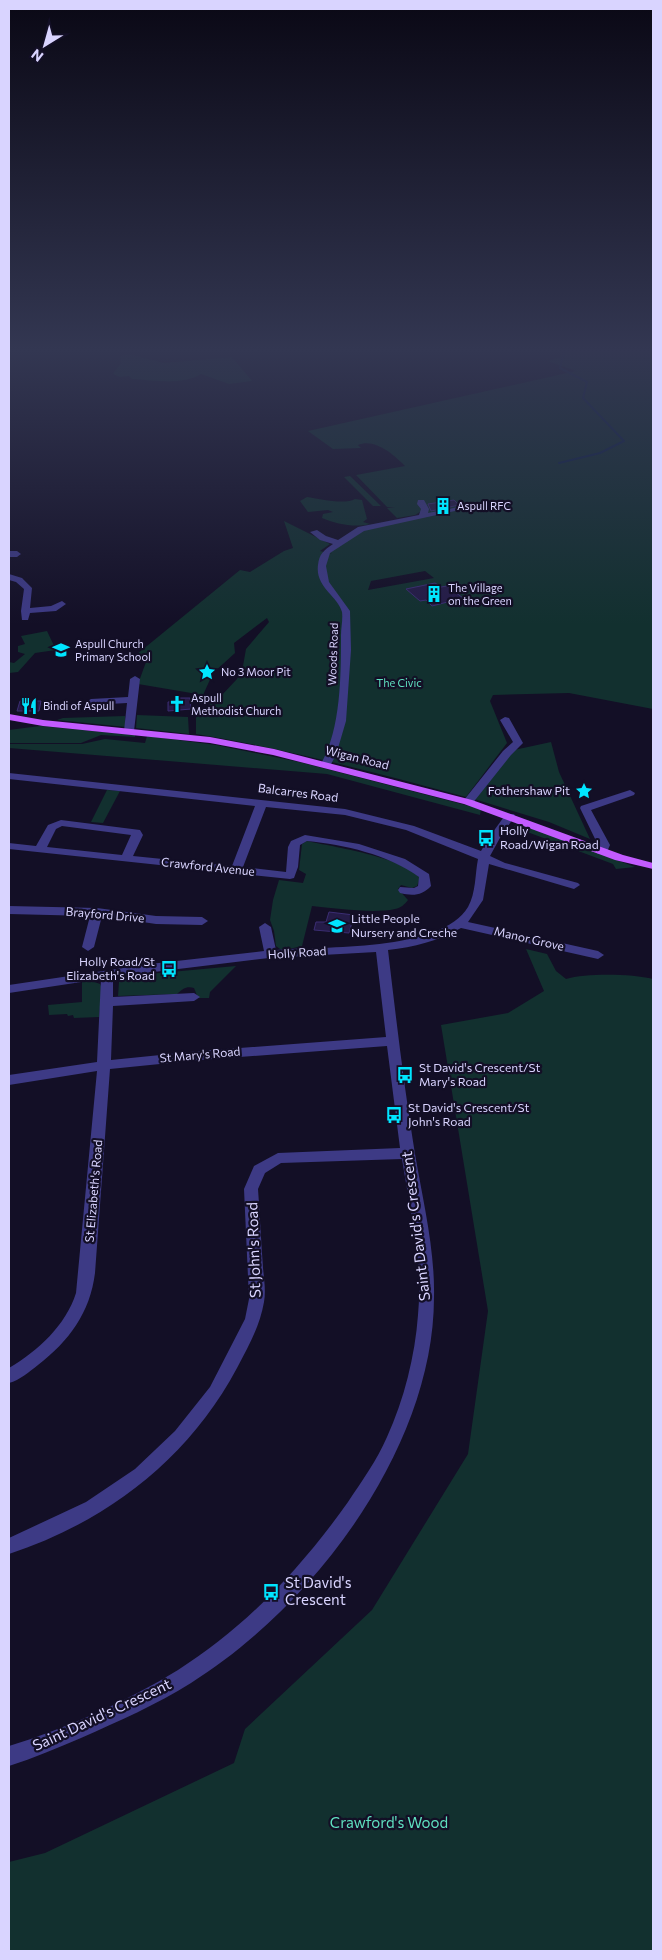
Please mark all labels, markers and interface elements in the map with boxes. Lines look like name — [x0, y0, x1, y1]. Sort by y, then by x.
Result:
north arrow — [20, 20, 70, 70]
text: N — [28, 46, 46, 66]
building icon: Aspull RFC — [433, 496, 453, 516]
place label: Aspull RFC — [457, 499, 511, 512]
place label: The Village on the Green — [448, 581, 512, 607]
building icon: The Village on the Green — [424, 584, 444, 604]
street label: Woods Road — [325, 622, 340, 686]
place label: Aspull Church Primary School — [75, 637, 151, 663]
school or university icon: Aspull Church Primary School — [51, 640, 71, 660]
place icon: No 3 Moor Pit — [197, 662, 217, 682]
place label: No 3 Moor Pit — [221, 665, 291, 678]
park label: The Civic — [376, 676, 422, 689]
place label: Aspull Methodist Church — [191, 691, 281, 717]
church icon: Aspull Methodist Church — [167, 694, 187, 714]
restaurant icon: Bindi of Aspull — [19, 696, 39, 716]
place label: Bindi of Aspull — [43, 699, 114, 712]
street label: Wigan Road — [324, 742, 391, 772]
street label: Balcarres Road — [257, 780, 339, 804]
place icon: Fothershaw Pit — [574, 781, 594, 801]
place label: Fothershaw Pit — [488, 783, 570, 797]
place label: Holly Road/Wigan Road — [500, 823, 599, 851]
bus stop icon: Holly Road/Wigan Road — [476, 828, 496, 848]
street label: Crawford Avenue — [161, 854, 256, 878]
street label: Brayford Drive — [65, 904, 145, 924]
place label: Little People Nursery and Creche — [351, 911, 457, 939]
school or university icon: Little People Nursery and Creche — [327, 916, 347, 936]
street label: Manor Grove — [493, 923, 566, 953]
street label: Holly Road — [267, 943, 327, 961]
place label: Holly Road/St Elizabeth's Road — [66, 954, 155, 982]
bus stop icon: Holly Road/St Elizabeth's Road — [159, 959, 179, 979]
street label: St Mary's Road — [159, 1043, 241, 1065]
place label: St David's Crescent/St Mary's Road — [419, 1060, 540, 1088]
bus stop icon: St David's Crescent/St Mary's Road — [395, 1065, 415, 1085]
place label: St David's Crescent/St John's Road — [408, 1100, 529, 1129]
bus stop icon: St David's Crescent/St John's Road — [384, 1105, 404, 1125]
street label: St Elizabeth's Road — [82, 1139, 104, 1243]
street label: Saint David's Crescent — [397, 1150, 433, 1302]
street label: St John's Road — [242, 1202, 264, 1298]
place label: St David's Crescent — [285, 1573, 352, 1608]
bus stop icon: St David's Crescent — [261, 1582, 281, 1602]
street label: Saint David's Crescent — [30, 1674, 174, 1754]
park label: Crawford's Wood — [330, 1813, 448, 1831]

